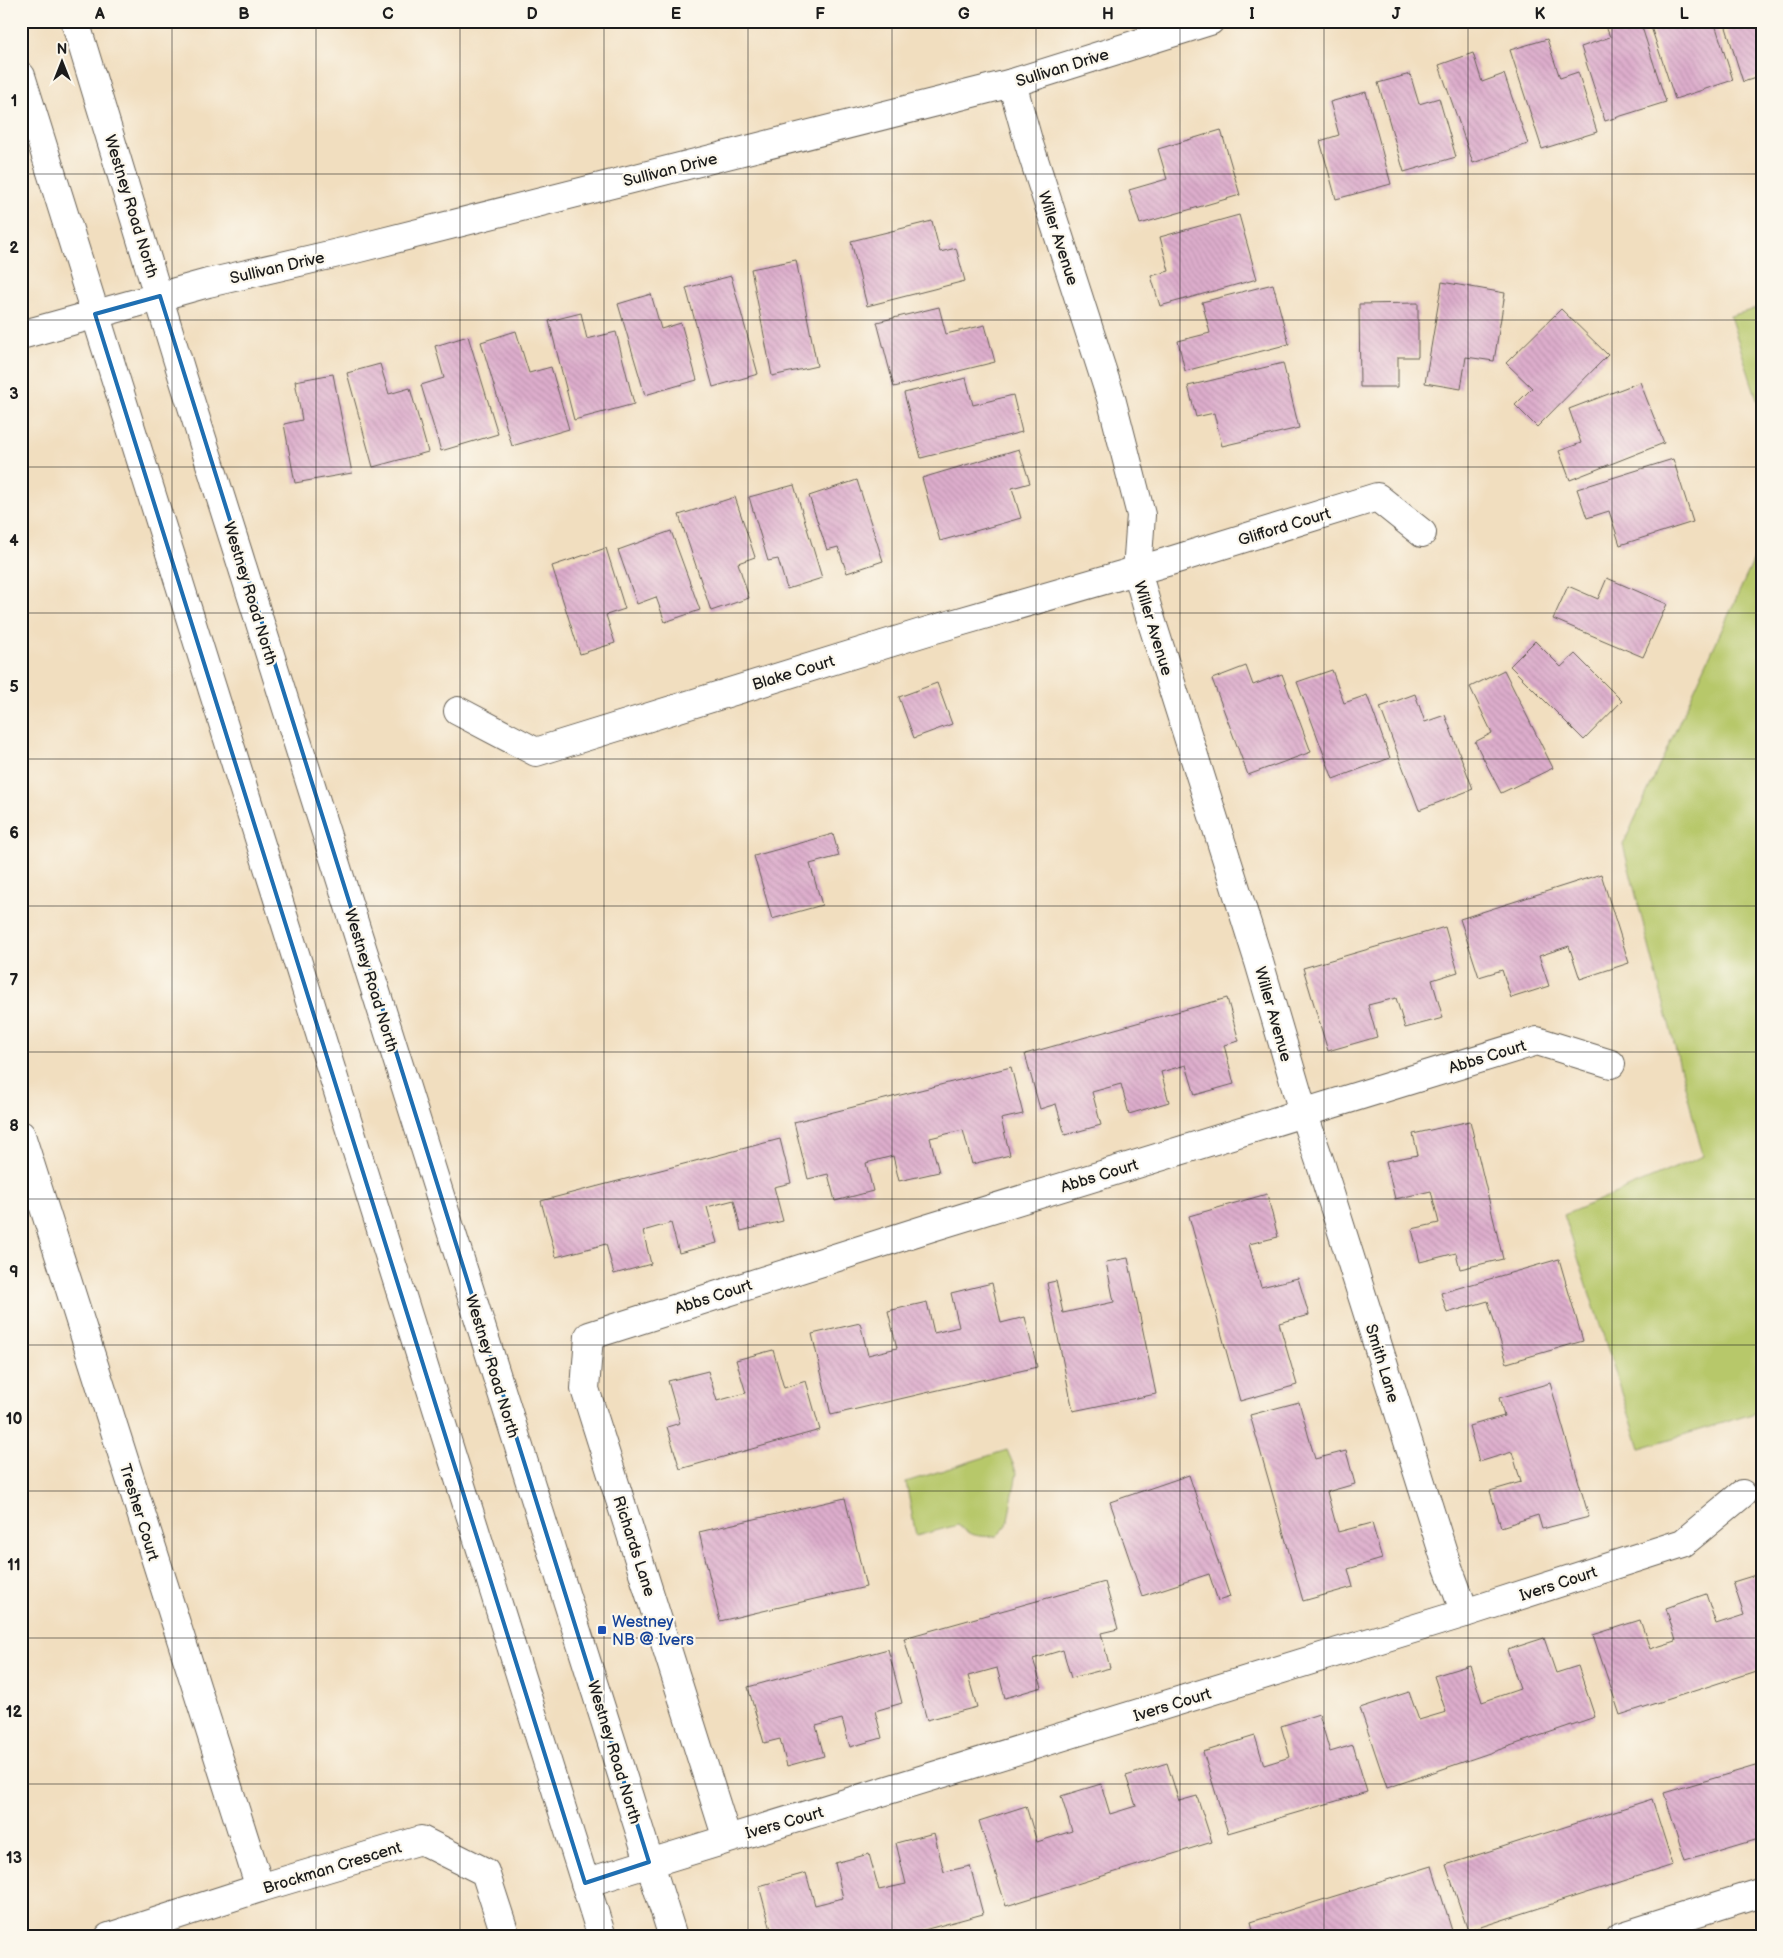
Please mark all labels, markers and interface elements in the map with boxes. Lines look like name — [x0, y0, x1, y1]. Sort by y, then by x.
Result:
text: A — [94, 5, 105, 24]
text: B — [238, 5, 250, 24]
text: C — [382, 5, 394, 24]
text: D — [526, 5, 538, 24]
text: E — [671, 5, 681, 24]
text: F — [815, 5, 825, 24]
text: G — [958, 5, 970, 24]
text: H — [1102, 5, 1114, 24]
text: I — [1249, 5, 1255, 24]
text: J — [1392, 5, 1401, 24]
text: K — [1535, 5, 1546, 24]
text: L — [1679, 5, 1689, 24]
north arrow — [38, 38, 88, 88]
text: N — [57, 41, 67, 58]
street label: Sullivan Drive — [1014, 45, 1112, 92]
text: 1 — [11, 92, 17, 111]
street label: Westney Road North — [100, 133, 161, 280]
street label: Sullivan Drive — [621, 149, 720, 191]
street label: Willer Avenue — [1033, 189, 1082, 288]
text: 2 — [9, 239, 19, 258]
street label: Sullivan Drive — [228, 248, 327, 289]
text: 3 — [9, 385, 19, 404]
street label: Glifford Court — [1236, 504, 1333, 550]
street label: Westney Road North — [219, 520, 280, 667]
text: 4 — [9, 532, 19, 551]
street label: Willer Avenue — [1129, 579, 1176, 679]
street label: Blake Court — [750, 652, 837, 695]
text: 5 — [9, 678, 19, 697]
text: 6 — [9, 824, 19, 843]
street label: Westney Road North — [340, 907, 401, 1054]
street label: Willer Avenue — [1250, 965, 1295, 1065]
text: 7 — [10, 971, 19, 990]
street label: Abbs Court — [1446, 1037, 1529, 1078]
text: 8 — [9, 1117, 19, 1136]
street label: Abbs Court — [1058, 1156, 1141, 1197]
text: 9 — [9, 1263, 19, 1282]
street label: Abbs Court — [672, 1276, 755, 1319]
street label: Westney Road North — [461, 1293, 522, 1440]
street label: Smith Lane — [1361, 1322, 1403, 1405]
text: 10 — [6, 1410, 22, 1429]
street label: Tresher Court — [115, 1462, 162, 1563]
street label: Richards Lane — [608, 1494, 659, 1600]
text: 11 — [7, 1556, 21, 1575]
street label: Ivers Court — [1517, 1563, 1600, 1606]
place label: Westney NB @ Ivers — [612, 1613, 694, 1650]
marker: Westney NB @ Ivers — [596, 1624, 608, 1636]
street label: Westney Road North — [583, 1679, 644, 1826]
street label: Ivers Court — [1131, 1685, 1214, 1726]
text: 12 — [6, 1703, 23, 1722]
street label: Ivers Court — [743, 1803, 826, 1844]
street label: Brockman Crescent — [261, 1838, 404, 1899]
text: 13 — [6, 1849, 22, 1868]

